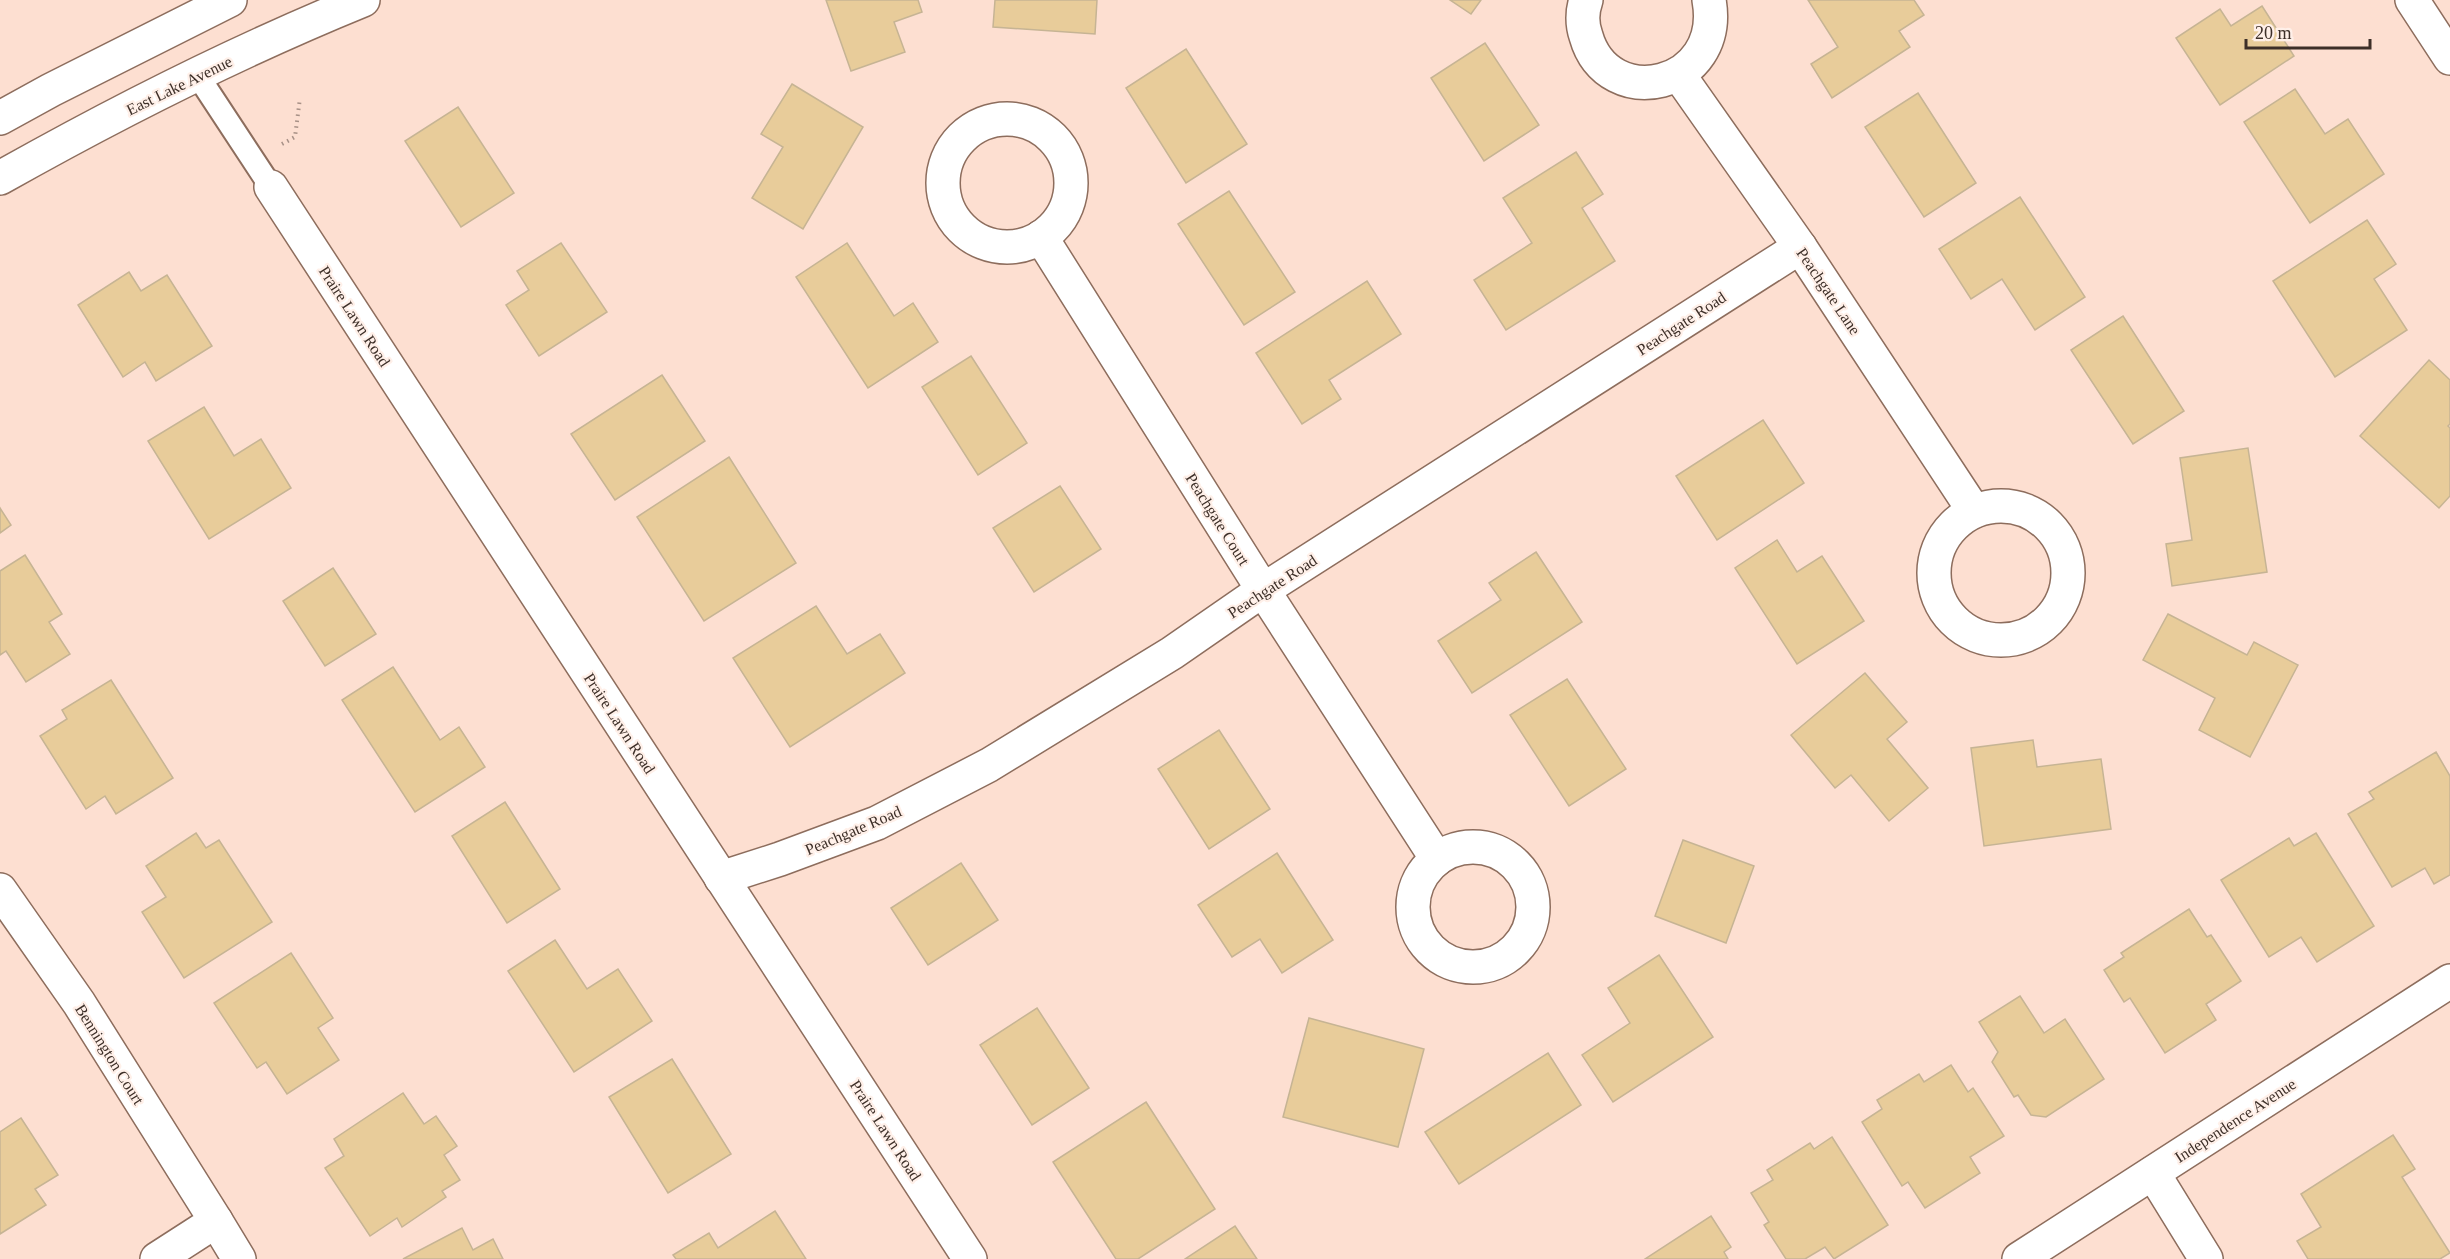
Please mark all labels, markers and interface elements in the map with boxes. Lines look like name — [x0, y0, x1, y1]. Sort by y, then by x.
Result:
scale bar — [2246, 12, 2370, 50]
text: 20 m — [2255, 23, 2292, 43]
street label: East Lake Avenue — [124, 53, 235, 118]
street label: Peachgate Lane — [1793, 245, 1864, 338]
street label: Praire Lawn Road — [316, 263, 393, 370]
street label: Peachgate Road — [1634, 288, 1729, 359]
street label: Peachgate Court — [1182, 470, 1253, 569]
street label: Peachgate Road — [1225, 551, 1320, 622]
street label: Praire Lawn Road — [581, 670, 658, 777]
street label: Peachgate Road — [803, 803, 904, 859]
street label: Bennington Court — [71, 1001, 148, 1109]
street label: Independence Avenue — [2172, 1075, 2299, 1167]
street label: Praire Lawn Road — [847, 1077, 924, 1184]

